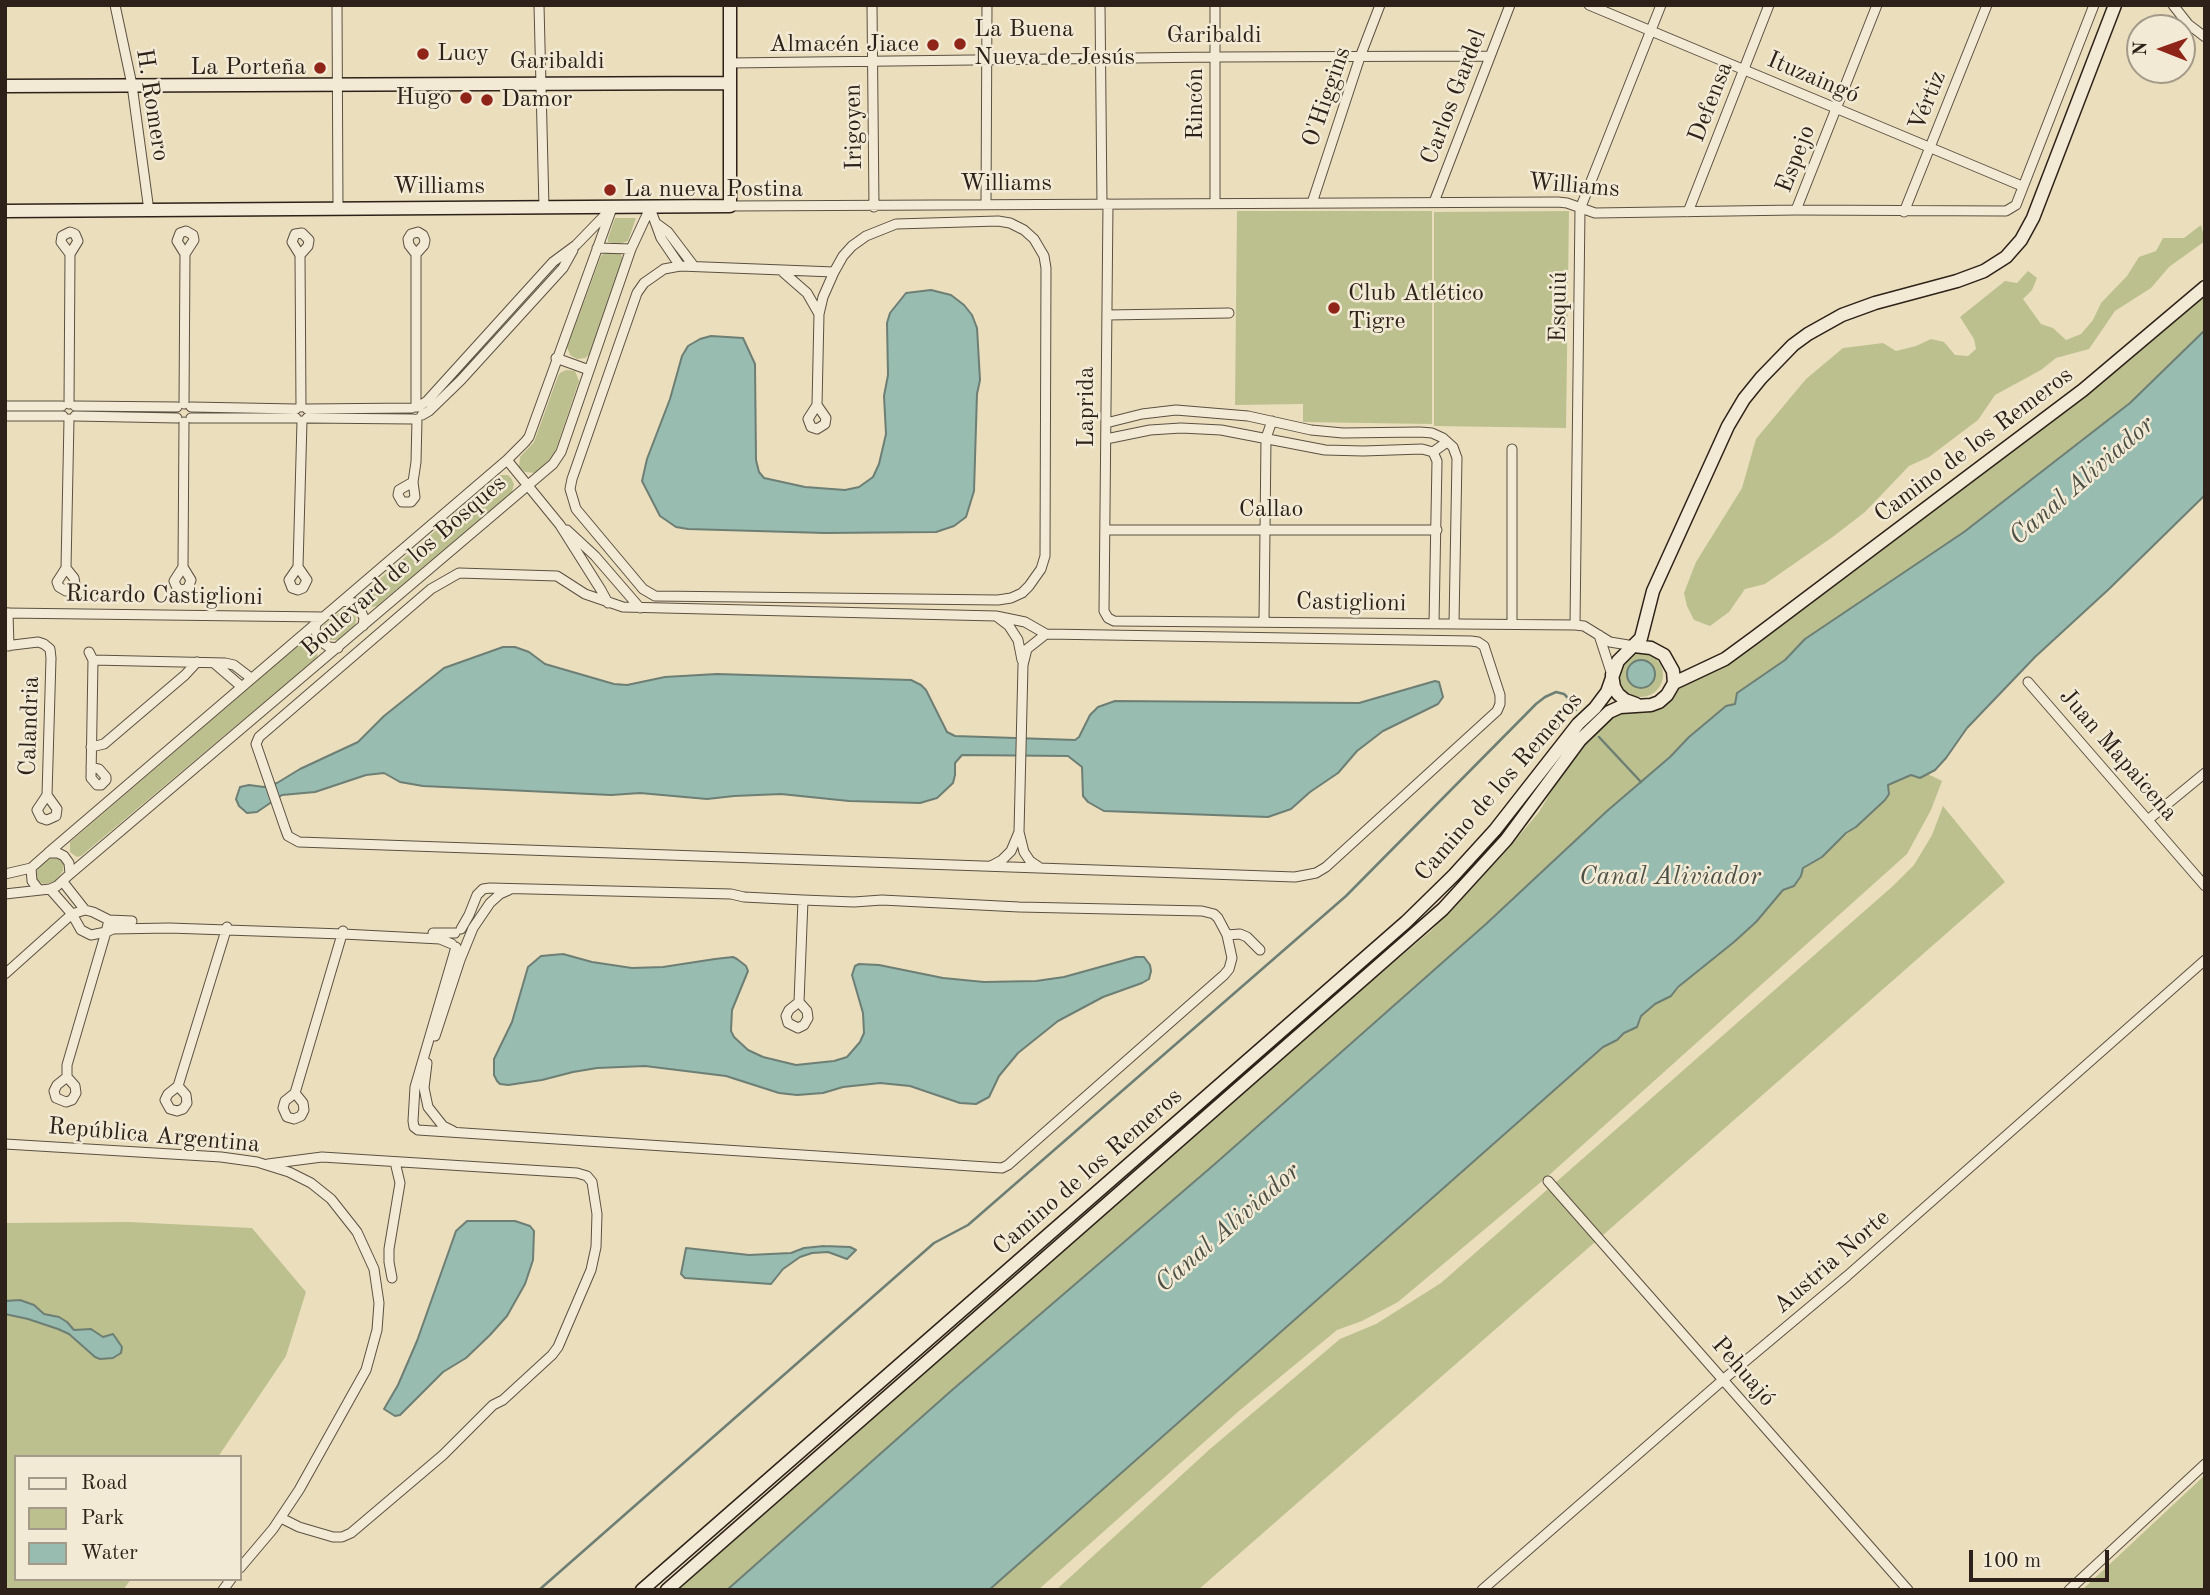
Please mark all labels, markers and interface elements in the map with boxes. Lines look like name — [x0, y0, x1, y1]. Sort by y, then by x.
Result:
north arrow — [2126, 14, 2196, 84]
place label: La Buena Nueva de Jesús — [974, 16, 1135, 72]
street label: Garibaldi — [1166, 22, 1262, 50]
street label: Carlos Gardel — [1415, 25, 1493, 169]
place label: Almacén Jiace — [769, 31, 919, 59]
marker: La Buena Nueva de Jesús — [952, 36, 968, 52]
marker: Almacén Jiace — [925, 37, 941, 53]
place label: Lucy — [437, 40, 489, 68]
text: N — [2132, 41, 2151, 56]
street label: O'Higgins — [1296, 43, 1358, 151]
marker: Lucy — [415, 46, 431, 62]
street label: Ituzaingó — [1763, 46, 1863, 110]
street label: H. Romero — [129, 47, 175, 163]
street label: Garibaldi — [509, 48, 605, 76]
place label: La Porteña — [190, 54, 306, 82]
street label: Defensa — [1683, 58, 1739, 146]
marker: La Porteña — [312, 60, 328, 76]
street label: Vértiz — [1903, 67, 1953, 135]
street label: Rincón — [1182, 68, 1210, 140]
place label: Hugo — [395, 84, 452, 112]
street label: Irigoyen — [839, 84, 869, 170]
place label: Damor — [501, 86, 572, 114]
marker: Hugo — [458, 90, 474, 106]
marker: Damor — [479, 92, 495, 108]
street label: Espejo — [1770, 121, 1822, 197]
street label: Williams — [1527, 168, 1621, 204]
street label: Williams — [960, 170, 1052, 198]
street label: Williams — [393, 173, 485, 201]
place label: La nueva Postina — [624, 176, 803, 204]
marker: La nueva Postina — [602, 182, 618, 198]
street label: Esquiú — [1544, 271, 1574, 343]
place label: Club Atlético Tigre — [1348, 280, 1484, 336]
marker: Club Atlético Tigre — [1326, 300, 1342, 316]
street label: Camino de los Remeros — [1869, 361, 2079, 529]
street label: Laprida — [1073, 366, 1101, 448]
water label: Canal Aliviador — [2003, 410, 2161, 552]
street label: Boulevard de los Bosques — [295, 469, 513, 663]
street label: Callao — [1239, 496, 1303, 524]
street label: Ricardo Castiglioni — [65, 580, 263, 612]
street label: Castiglioni — [1296, 588, 1406, 618]
street label: Calandria — [14, 676, 46, 776]
street label: Juan Mapaicena — [2053, 683, 2183, 827]
street label: Camino de los Remeros — [1409, 686, 1589, 888]
water label: Canal Aliviador — [1579, 861, 1761, 893]
street label: Camino de los Remeros — [987, 1082, 1189, 1262]
street label: República Argentina — [47, 1112, 261, 1160]
water label: Canal Aliviador — [1149, 1157, 1307, 1299]
street label: Austria Norte — [1768, 1204, 1896, 1320]
street label: Pehuajó — [1705, 1331, 1781, 1413]
legend — [14, 1455, 242, 1581]
text: Road — [81, 1473, 128, 1494]
text: Park — [81, 1508, 124, 1529]
scale bar — [1972, 1536, 2112, 1580]
text: Water — [81, 1543, 138, 1564]
text: 100 m — [1982, 1551, 2041, 1572]

